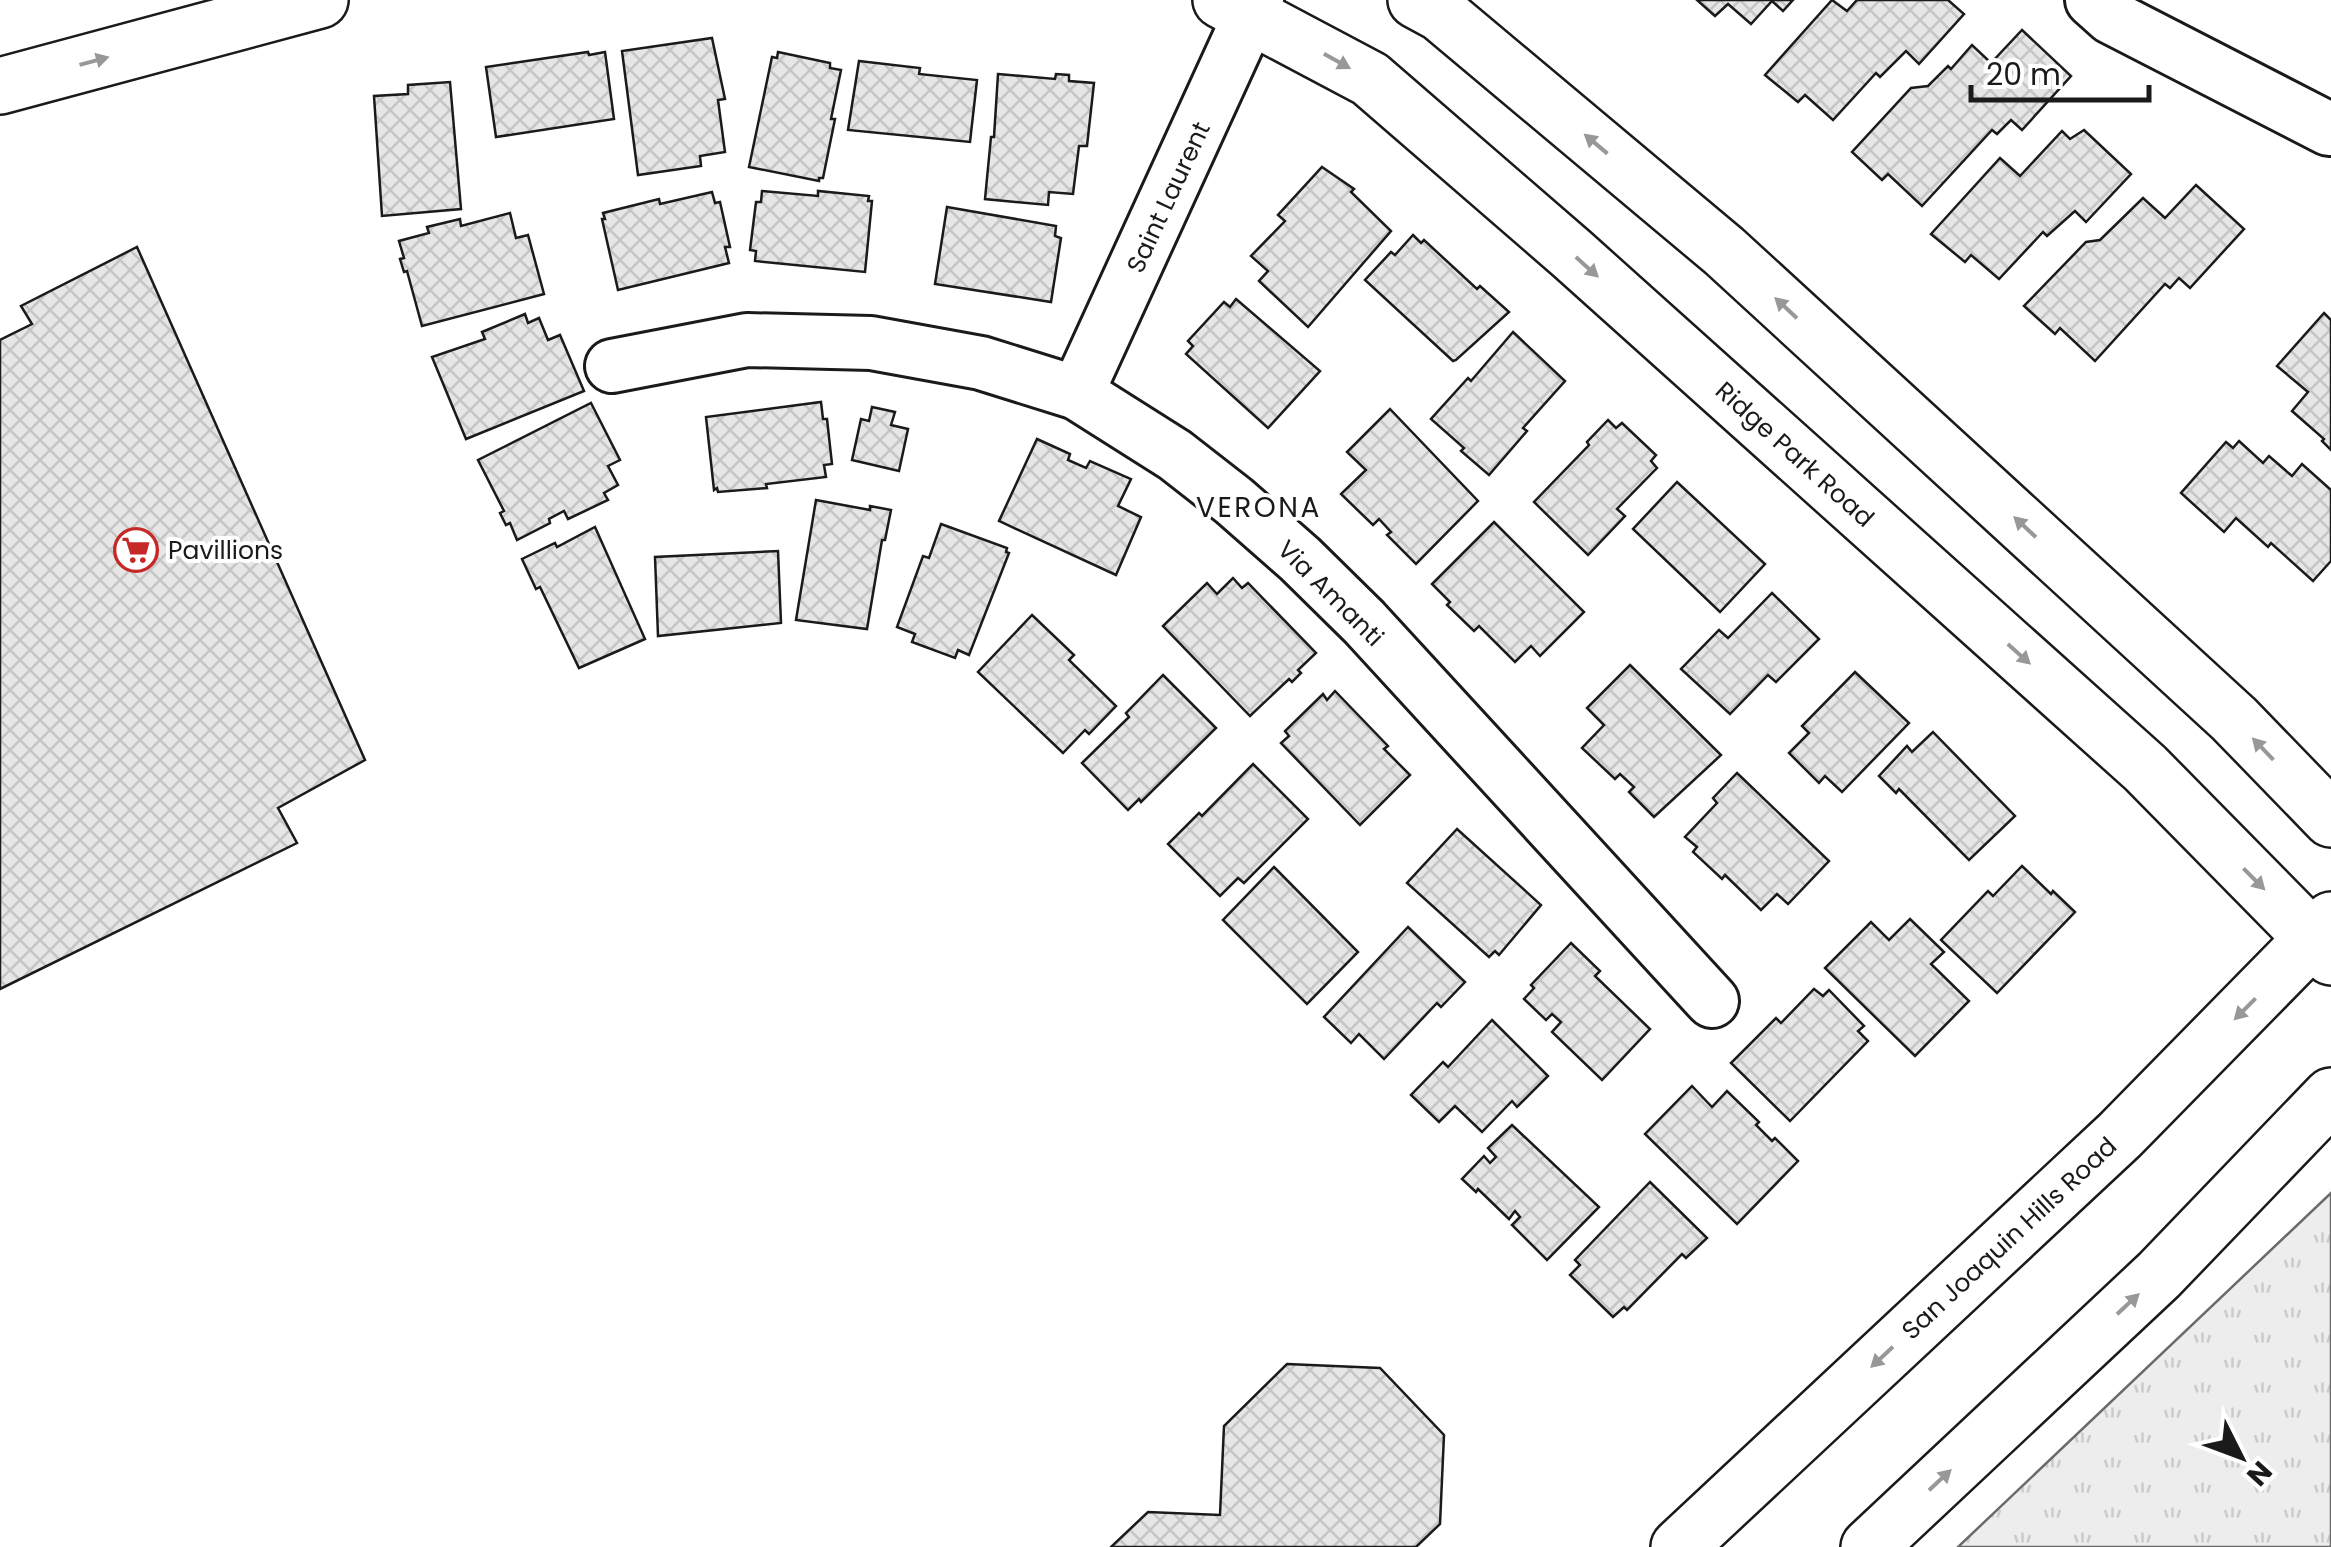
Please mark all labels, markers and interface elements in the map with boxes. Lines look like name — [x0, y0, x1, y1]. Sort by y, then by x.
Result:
scale bar — [1971, 40, 2148, 102]
one-way arrow — [79, 52, 110, 68]
one-way arrow — [1322, 52, 1351, 69]
text: 20 m — [1986, 53, 2061, 96]
street label: Saint Laurent — [1118, 116, 1219, 279]
one-way arrow — [1584, 133, 1609, 155]
one-way arrow — [1575, 255, 1599, 278]
one-way arrow — [1774, 297, 1798, 320]
street label: Ridge Park Road — [1708, 374, 1882, 535]
district label: VERONA — [1196, 488, 1322, 527]
one-way arrow — [2013, 517, 2038, 539]
supermarket icon: Pavillions — [113, 527, 159, 573]
street label: Via Amanti — [1270, 532, 1392, 654]
place label: Pavillions — [168, 533, 283, 568]
one-way arrow — [2006, 643, 2031, 665]
one-way arrow — [2252, 737, 2275, 761]
one-way arrow — [2241, 866, 2265, 890]
one-way arrow — [2234, 996, 2257, 1020]
street label: San Joaquin Hills Road — [1894, 1129, 2125, 1348]
one-way arrow — [2116, 1293, 2140, 1316]
one-way arrow — [1870, 1345, 1894, 1368]
north arrow — [2191, 1407, 2291, 1507]
text: N — [2238, 1453, 2281, 1494]
one-way arrow — [1928, 1469, 1952, 1492]

